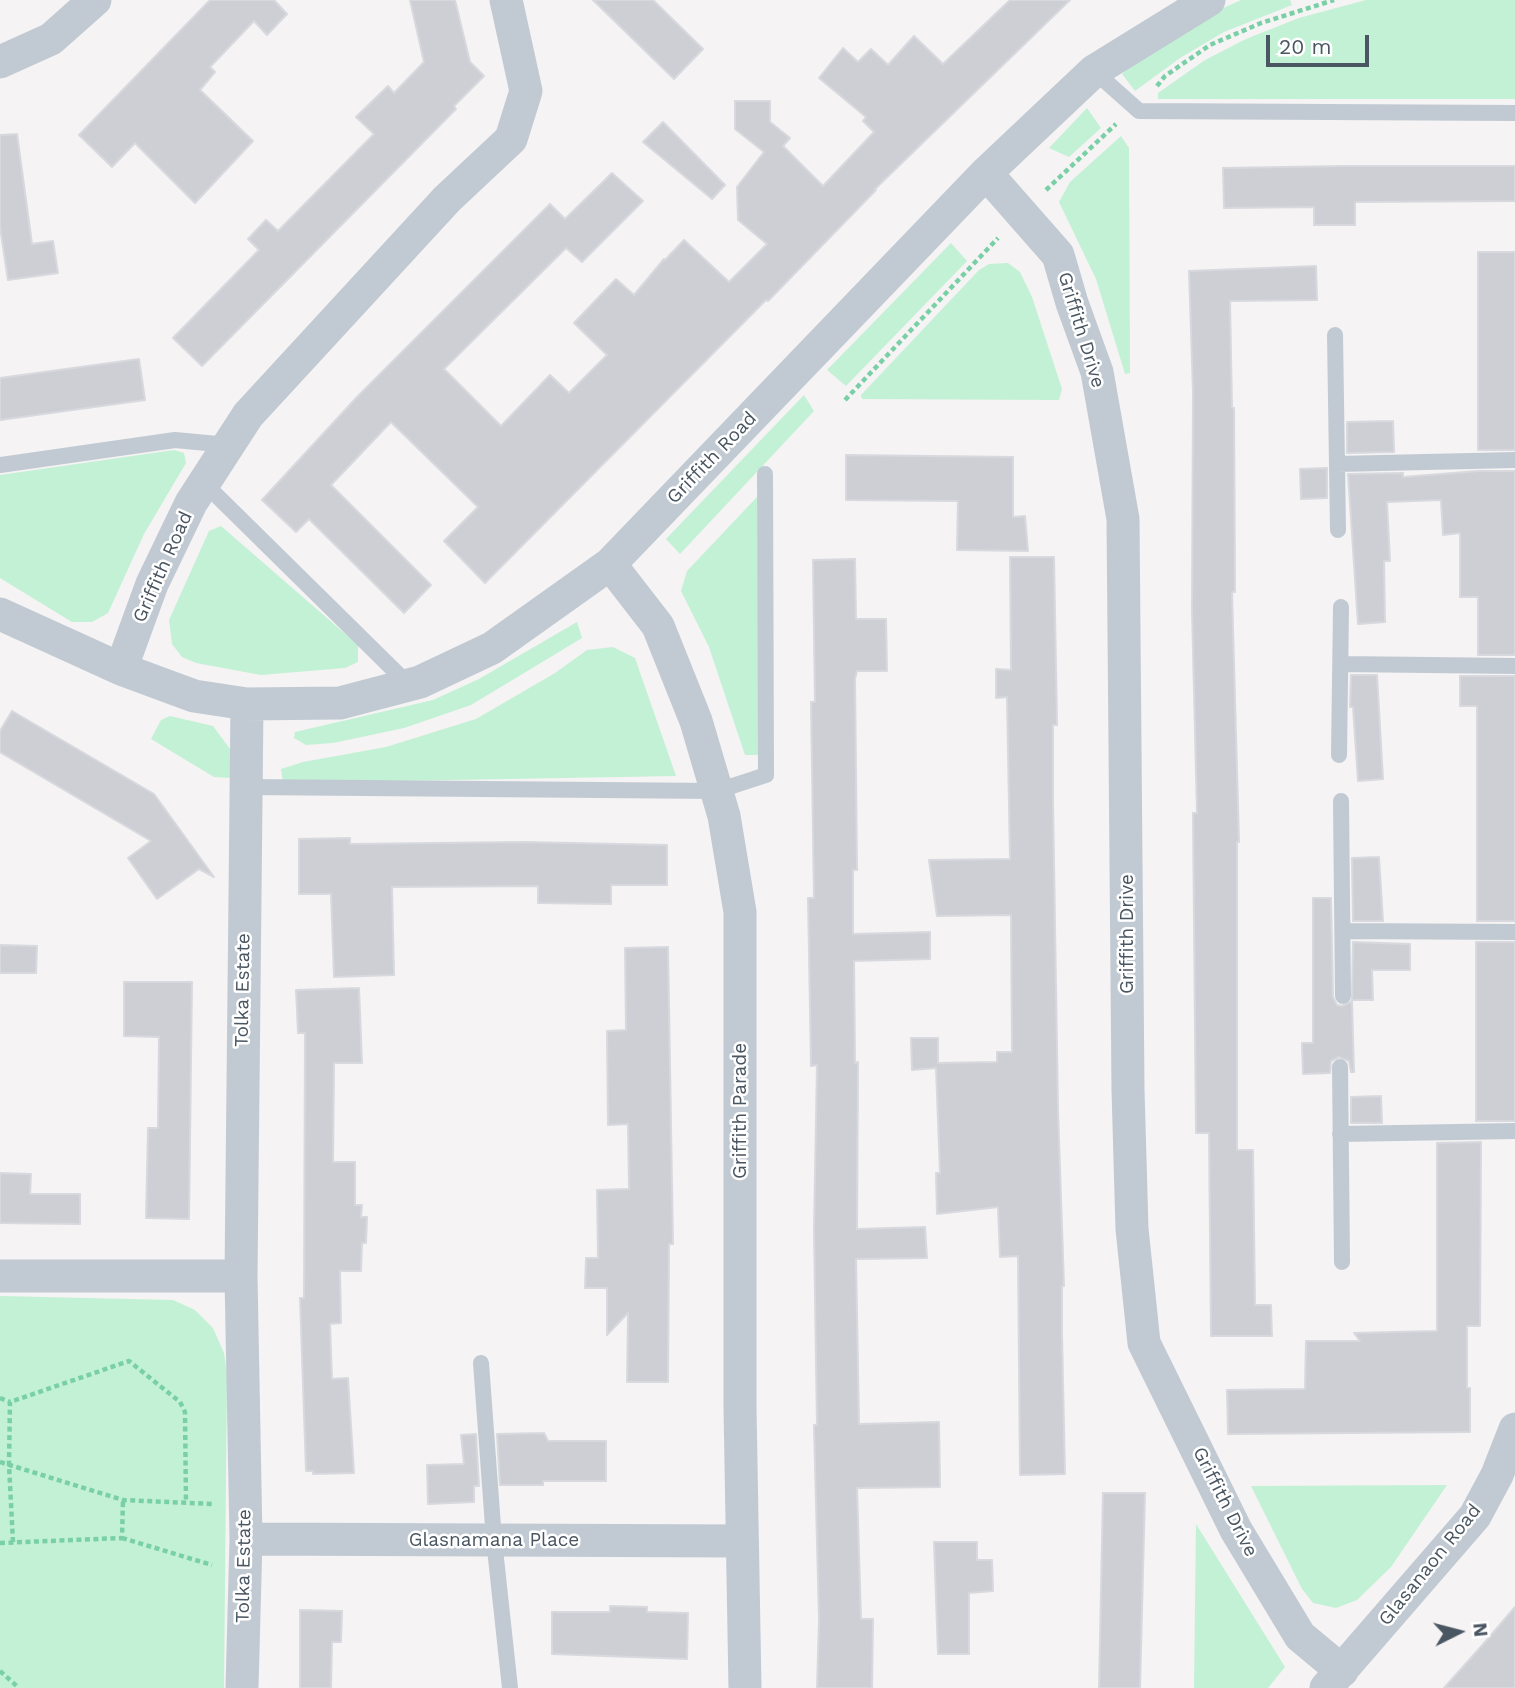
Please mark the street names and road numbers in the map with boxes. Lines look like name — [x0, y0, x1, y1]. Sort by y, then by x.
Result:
street label: Griffith Drive — [1053, 269, 1109, 391]
street label: Griffith Road — [662, 407, 762, 509]
street label: Griffith Road — [128, 508, 198, 626]
street label: Griffith Drive — [1116, 874, 1138, 994]
street label: Tolka Estate — [231, 933, 255, 1047]
street label: Griffith Parade — [729, 1043, 751, 1179]
street label: Griffith Drive — [1188, 1443, 1262, 1561]
street label: Glasanaon Road — [1374, 1500, 1486, 1630]
street label: Tolka Estate — [232, 1509, 256, 1623]
street label: Glasnamana Place — [409, 1529, 579, 1551]

